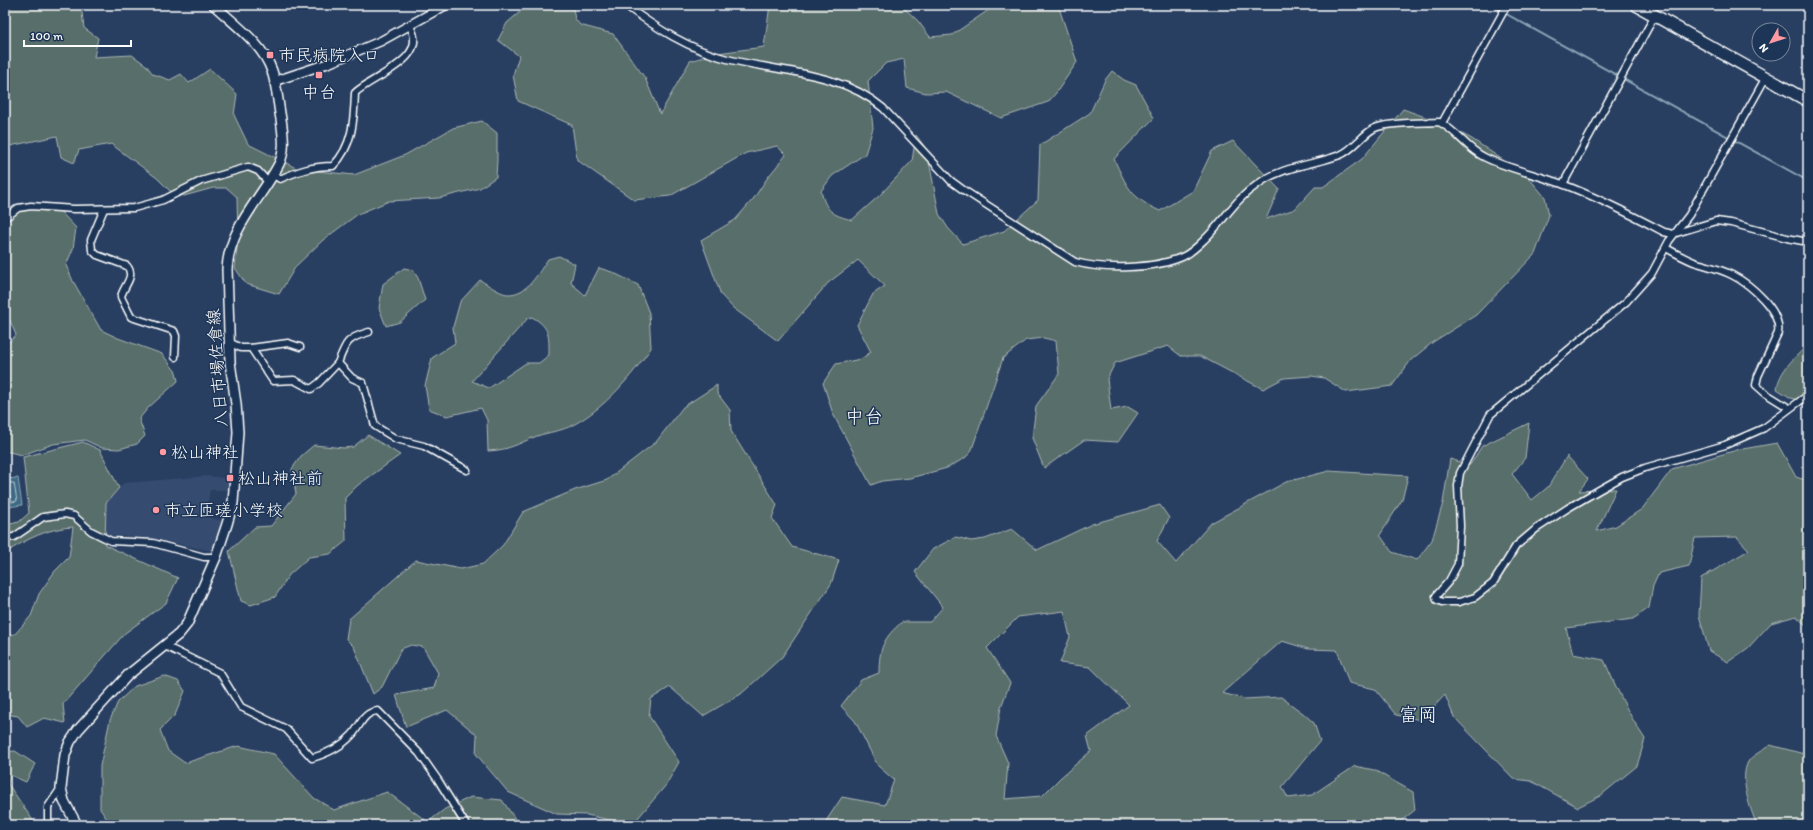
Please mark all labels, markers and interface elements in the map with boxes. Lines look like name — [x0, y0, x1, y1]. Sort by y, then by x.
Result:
scale bar — [24, 22, 131, 48]
north arrow — [1751, 22, 1791, 62]
text: 100 m — [30, 29, 63, 43]
text: N — [1756, 41, 1771, 55]
place label: 市民病院入ロ — [278, 45, 380, 65]
marker: 市民病院入ロ — [265, 50, 275, 60]
marker: 中台 — [314, 70, 324, 80]
place label: 中台 — [302, 82, 336, 102]
street label: 八日市場佐倉線 — [203, 308, 231, 428]
district label: 中台 — [845, 405, 883, 428]
place label: 松山神社 — [171, 442, 239, 462]
marker: 松山神社 — [158, 447, 168, 457]
place label: 松山神社前 — [238, 468, 323, 488]
marker: 松山神社前 — [225, 473, 235, 483]
place label: 市立匝瑳小学校 — [164, 500, 283, 520]
marker: 市立匝瑳小学校 — [151, 505, 161, 515]
district label: 富岡 — [1399, 703, 1437, 726]

